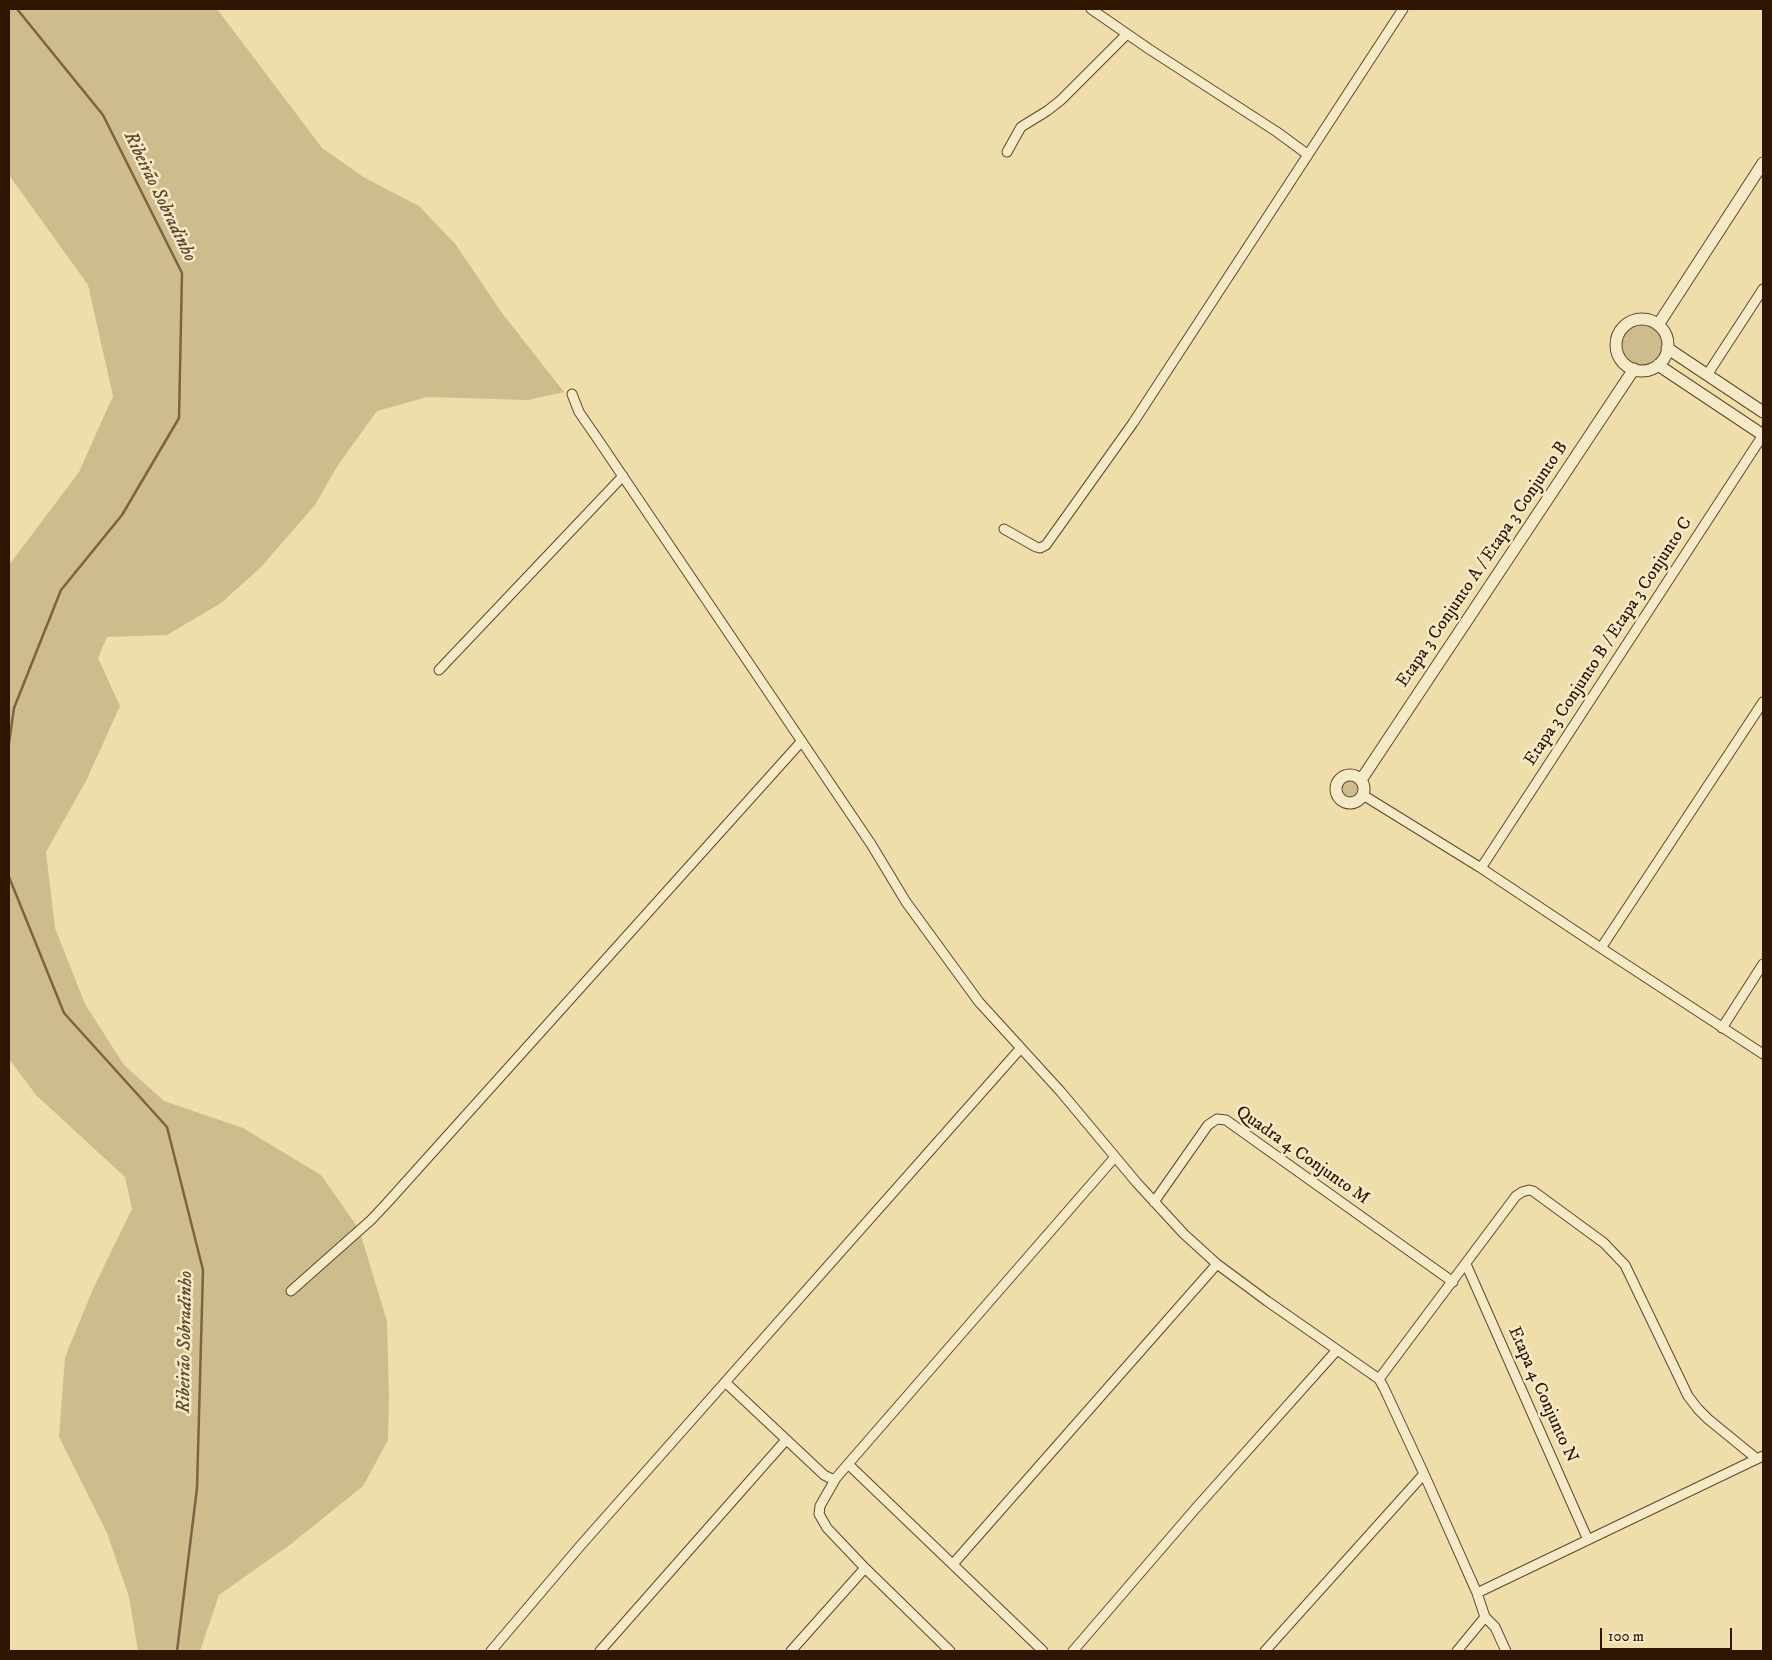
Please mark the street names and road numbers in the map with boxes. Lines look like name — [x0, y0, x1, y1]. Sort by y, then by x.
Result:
street label: Etapa 3 Conjunto A / Etapa 3 Conjunto B — [1392, 438, 1574, 692]
street label: Etapa 3 Conjunto B / Etapa 3 Conjunto C — [1520, 514, 1698, 770]
street label: Quadra 4 Conjunto M — [1231, 1102, 1373, 1210]
street label: Etapa 4 Conjunto N — [1502, 1324, 1582, 1466]

